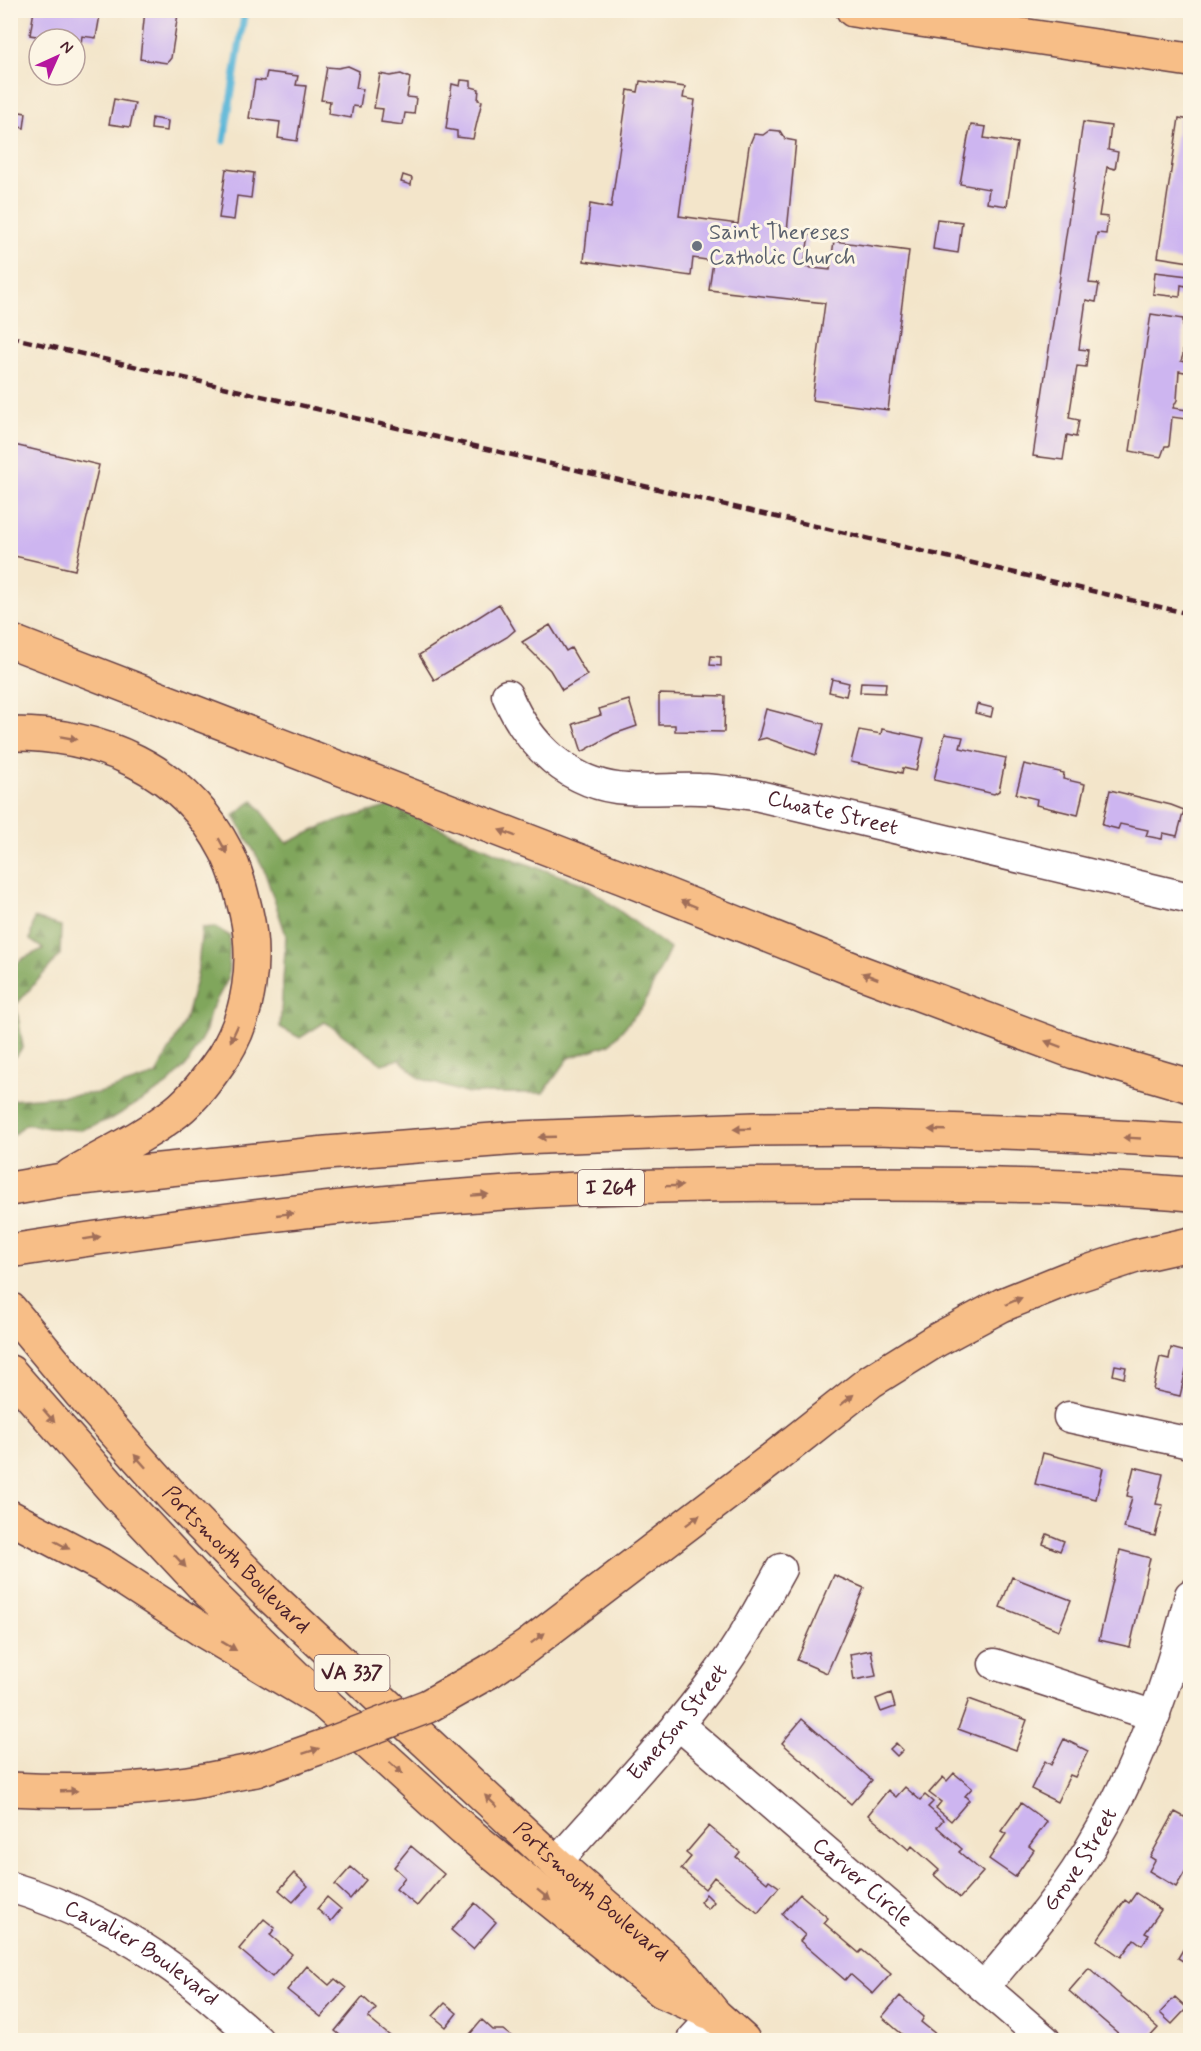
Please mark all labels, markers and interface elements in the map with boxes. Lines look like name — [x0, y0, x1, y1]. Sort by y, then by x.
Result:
north arrow — [27, 27, 87, 87]
text: N — [55, 36, 78, 59]
place label: Saint Thereses Catholic Church — [709, 219, 856, 272]
marker: Saint Thereses Catholic Church — [690, 239, 704, 253]
one-way arrow — [59, 734, 78, 743]
street label: Choate Street — [764, 784, 901, 842]
one-way arrow — [498, 828, 516, 838]
one-way arrow — [218, 838, 228, 855]
one-way arrow — [680, 898, 698, 908]
one-way arrow — [861, 970, 879, 980]
one-way arrow — [230, 1025, 239, 1042]
one-way arrow — [1044, 1039, 1062, 1049]
one-way arrow — [733, 1125, 752, 1134]
one-way arrow — [928, 1125, 947, 1135]
one-way arrow — [538, 1133, 557, 1142]
one-way arrow — [1123, 1133, 1142, 1142]
road number: I 264 — [578, 1170, 644, 1206]
one-way arrow — [665, 1182, 684, 1191]
one-way arrow — [470, 1190, 489, 1199]
one-way arrow — [276, 1209, 295, 1219]
one-way arrow — [83, 1233, 102, 1242]
one-way arrow — [1005, 1296, 1023, 1306]
one-way arrow — [839, 1394, 855, 1407]
one-way arrow — [42, 1408, 55, 1423]
one-way arrow — [133, 1453, 147, 1468]
street label: Portsmouth Boulevard — [156, 1480, 316, 1640]
one-way arrow — [685, 1514, 701, 1526]
one-way arrow — [53, 1539, 71, 1549]
one-way arrow — [172, 1553, 186, 1567]
one-way arrow — [530, 1632, 546, 1645]
one-way arrow — [221, 1640, 237, 1651]
road number: VA 337 — [314, 1655, 389, 1691]
street label: Emerson Street — [622, 1659, 734, 1787]
one-way arrow — [302, 1746, 320, 1755]
one-way arrow — [388, 1761, 403, 1774]
one-way arrow — [59, 1786, 78, 1795]
one-way arrow — [484, 1795, 498, 1809]
street label: Grove Street — [1037, 1803, 1124, 1917]
street label: Portsmouth Boulevard — [507, 1816, 674, 1968]
street label: Carver Circle — [806, 1832, 918, 1934]
one-way arrow — [536, 1889, 552, 1902]
street label: Cavalier Boulevard — [60, 1894, 224, 2013]

